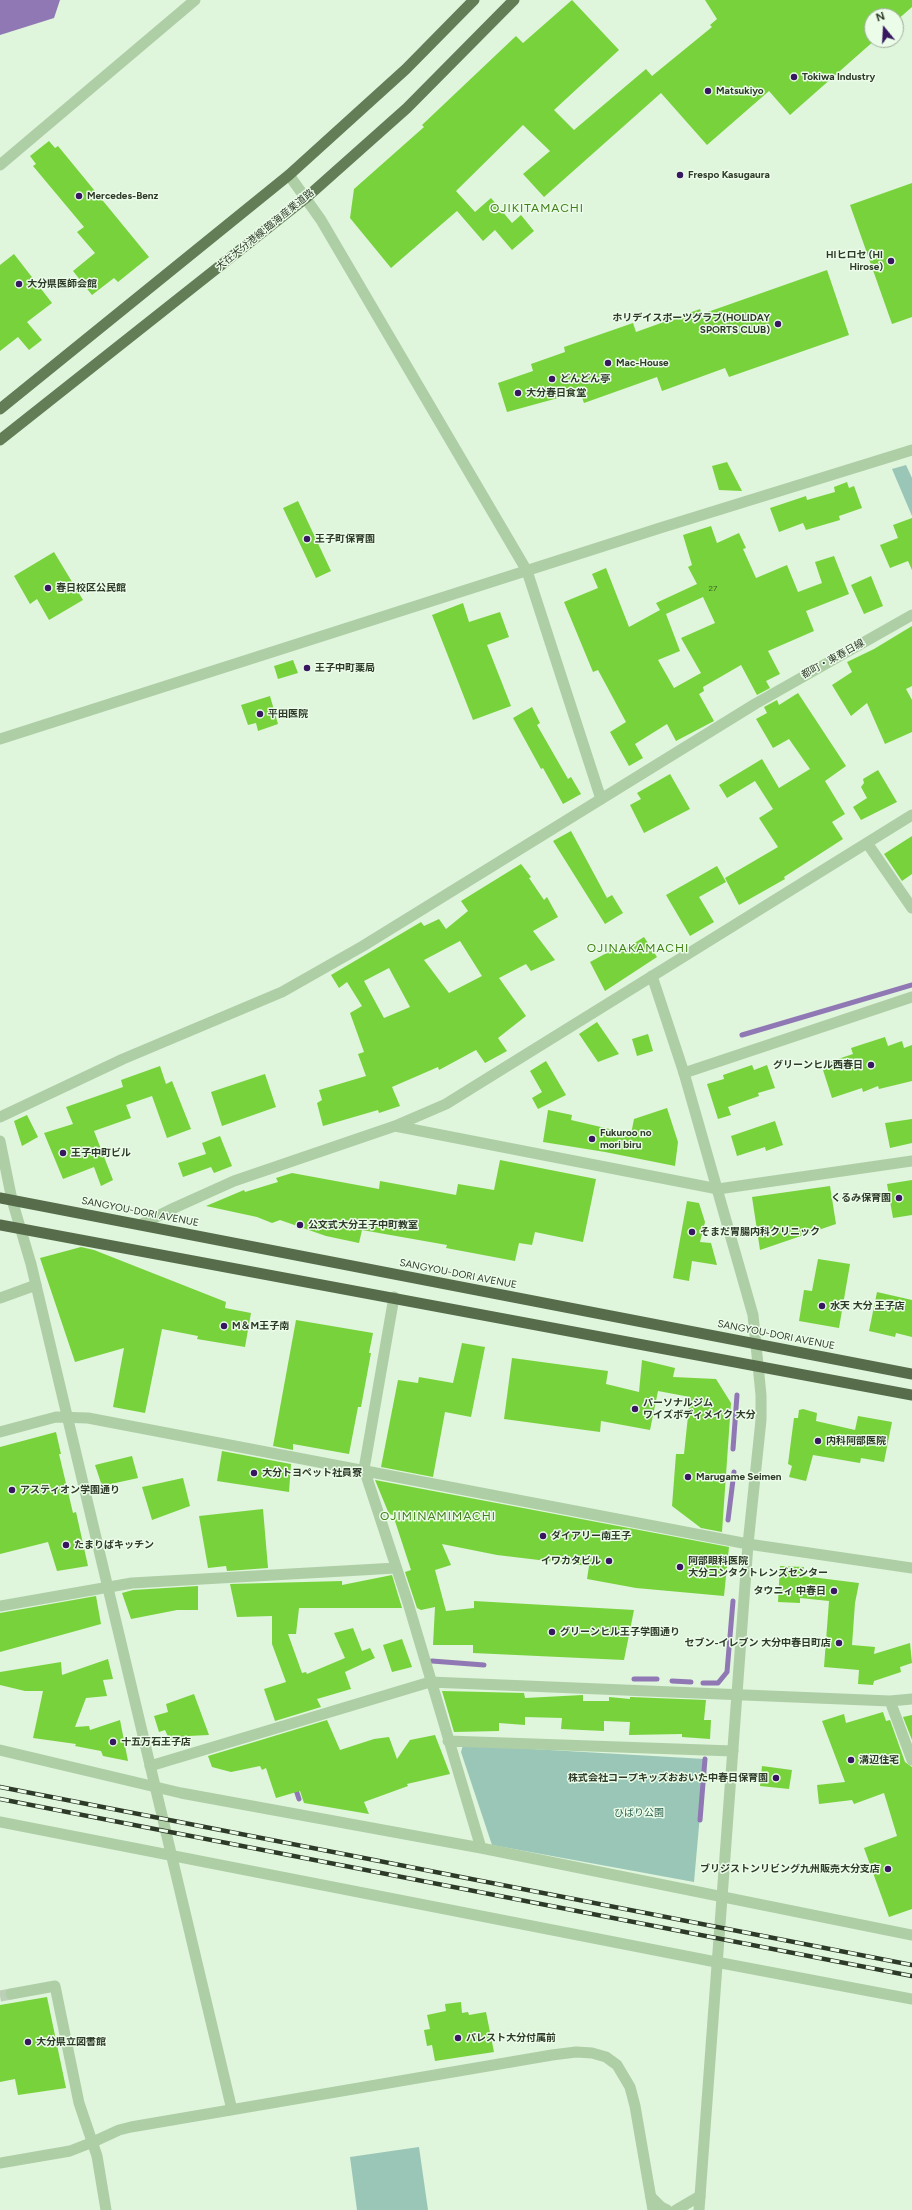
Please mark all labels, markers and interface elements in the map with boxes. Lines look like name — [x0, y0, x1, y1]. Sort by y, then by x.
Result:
north arrow — [864, 8, 904, 48]
text: N — [874, 10, 886, 25]
place label: Tokiwa Industry — [802, 71, 875, 83]
marker: Tokiwa Industry — [789, 72, 799, 82]
place label: Matsukiyo — [716, 85, 764, 97]
marker: Matsukiyo — [703, 86, 713, 96]
place label: Frespo Kasugaura — [688, 169, 770, 181]
marker: Frespo Kasugaura — [675, 170, 685, 180]
street label: 大在大分港線;臨海産業道路 — [214, 187, 316, 273]
place label: Mercedes-Benz — [87, 190, 158, 202]
marker: Mercedes-Benz — [74, 191, 84, 201]
district label: OJIKITAMACHI — [490, 201, 584, 215]
place label: HIヒロセ (HI Hirose) — [826, 249, 883, 272]
marker: HIヒロセ (HI Hirose) — [886, 256, 896, 266]
place label: 大分県医師会館 — [27, 278, 97, 290]
marker: 大分県医師会館 — [14, 279, 24, 289]
place label: ホリデイスポーツグラブ(HOLIDAY SPORTS CLUB) — [612, 312, 770, 336]
marker: ホリデイスポーツグラブ(HOLIDAY SPORTS CLUB) — [773, 319, 783, 329]
place label: Mac-House — [616, 357, 669, 369]
marker: Mac-House — [603, 358, 613, 368]
place label: どんどん亭 — [560, 373, 610, 385]
marker: どんどん亭 — [547, 374, 557, 384]
place label: 大分春日食堂 — [526, 387, 586, 399]
marker: 大分春日食堂 — [513, 388, 523, 398]
place label: 王子町保育園 — [315, 533, 375, 545]
marker: 王子町保育園 — [302, 534, 312, 544]
place label: 春日校区公民館 — [56, 582, 126, 594]
marker: 春日校区公民館 — [43, 583, 53, 593]
house number: 27 — [709, 584, 717, 594]
street label: 都町・東春日線 — [799, 637, 867, 681]
place label: 王子中町薬局 — [315, 662, 375, 674]
marker: 王子中町薬局 — [302, 663, 312, 673]
place label: 平田医院 — [268, 708, 308, 720]
marker: 平田医院 — [255, 709, 265, 719]
district label: OJINAKAMACHI — [587, 941, 689, 955]
place label: グリーンヒル西春日 — [773, 1059, 863, 1071]
marker: グリーンヒル西春日 — [866, 1060, 876, 1070]
place label: Fukuroo no mori biru — [600, 1127, 651, 1150]
marker: Fukuroo no mori biru — [587, 1134, 597, 1144]
place label: 王子中町ビル — [71, 1147, 131, 1159]
marker: 王子中町ビル — [58, 1148, 68, 1158]
place label: くるみ保育園 — [831, 1192, 891, 1204]
marker: くるみ保育園 — [894, 1193, 904, 1203]
street label: SANGYOU-DORI AVENUE — [80, 1195, 200, 1229]
place label: 公文式大分王子中町教室 — [308, 1219, 418, 1231]
marker: 公文式大分王子中町教室 — [295, 1220, 305, 1230]
place label: そまだ胃腸内科クリニック — [700, 1226, 820, 1238]
marker: そまだ胃腸内科クリニック — [687, 1227, 697, 1237]
street label: SANGYOU-DORI AVENUE — [398, 1257, 518, 1291]
place label: 水天 大分 王子店 — [830, 1300, 905, 1312]
marker: 水天 大分 王子店 — [817, 1301, 827, 1311]
street label: SANGYOU-DORI AVENUE — [716, 1318, 836, 1352]
place label: M＆M王子南 — [232, 1320, 289, 1332]
marker: M＆M王子南 — [219, 1321, 229, 1331]
place label: パーソナルジム ワイズボディメイク 大分 — [643, 1397, 755, 1420]
marker: パーソナルジム ワイズボディメイク 大分 — [630, 1404, 640, 1414]
place label: 内科阿部医院 — [826, 1435, 886, 1447]
marker: 内科阿部医院 — [813, 1436, 823, 1446]
place label: 大分トヨペット社員寮 — [262, 1467, 362, 1479]
marker: 大分トヨペット社員寮 — [249, 1468, 259, 1478]
place label: Marugame Seimen — [696, 1471, 782, 1483]
marker: Marugame Seimen — [683, 1472, 693, 1482]
place label: アスティオン学園通り — [20, 1484, 120, 1496]
marker: アスティオン学園通り — [7, 1485, 17, 1495]
district label: OJIMINAMIMACHI — [380, 1509, 496, 1523]
place label: ダイアリー南王子 — [551, 1530, 631, 1542]
marker: ダイアリー南王子 — [538, 1531, 548, 1541]
place label: たまりばキッチン — [74, 1539, 154, 1551]
marker: たまりばキッチン — [61, 1540, 71, 1550]
place label: イワカタビル — [541, 1555, 601, 1567]
place label: 阿部眼科医院 大分コンタクトレンズセンター — [688, 1555, 828, 1578]
marker: イワカタビル — [604, 1556, 614, 1566]
marker: 阿部眼科医院 大分コンタクトレンズセンター — [675, 1562, 685, 1572]
place label: タウニィ 中春日 — [754, 1585, 826, 1597]
marker: タウニィ 中春日 — [829, 1586, 839, 1596]
place label: グリーンヒル王子学園通り — [560, 1626, 680, 1638]
marker: グリーンヒル王子学園通り — [547, 1627, 557, 1637]
place label: セブン-イレブン 大分中春日町店 — [685, 1637, 831, 1649]
marker: セブン-イレブン 大分中春日町店 — [834, 1638, 844, 1648]
place label: 十五万石王子店 — [121, 1736, 191, 1748]
marker: 十五万石王子店 — [108, 1737, 118, 1747]
place label: 溝辺住宅 — [859, 1754, 899, 1766]
marker: 溝辺住宅 — [846, 1755, 856, 1765]
place label: 株式会社コープキッズおおいた中春日保育園 — [568, 1772, 768, 1784]
marker: 株式会社コープキッズおおいた中春日保育園 — [771, 1773, 781, 1783]
park label: ひばり公園 — [614, 1807, 664, 1819]
place label: ブリジストンリビング九州販売大分支店 — [700, 1863, 880, 1875]
marker: ブリジストンリビング九州販売大分支店 — [883, 1864, 893, 1874]
place label: パレスト大分付属前 — [466, 2032, 556, 2044]
marker: パレスト大分付属前 — [453, 2033, 463, 2043]
place label: 大分県立図書館 — [36, 2036, 106, 2048]
marker: 大分県立図書館 — [23, 2037, 33, 2047]

